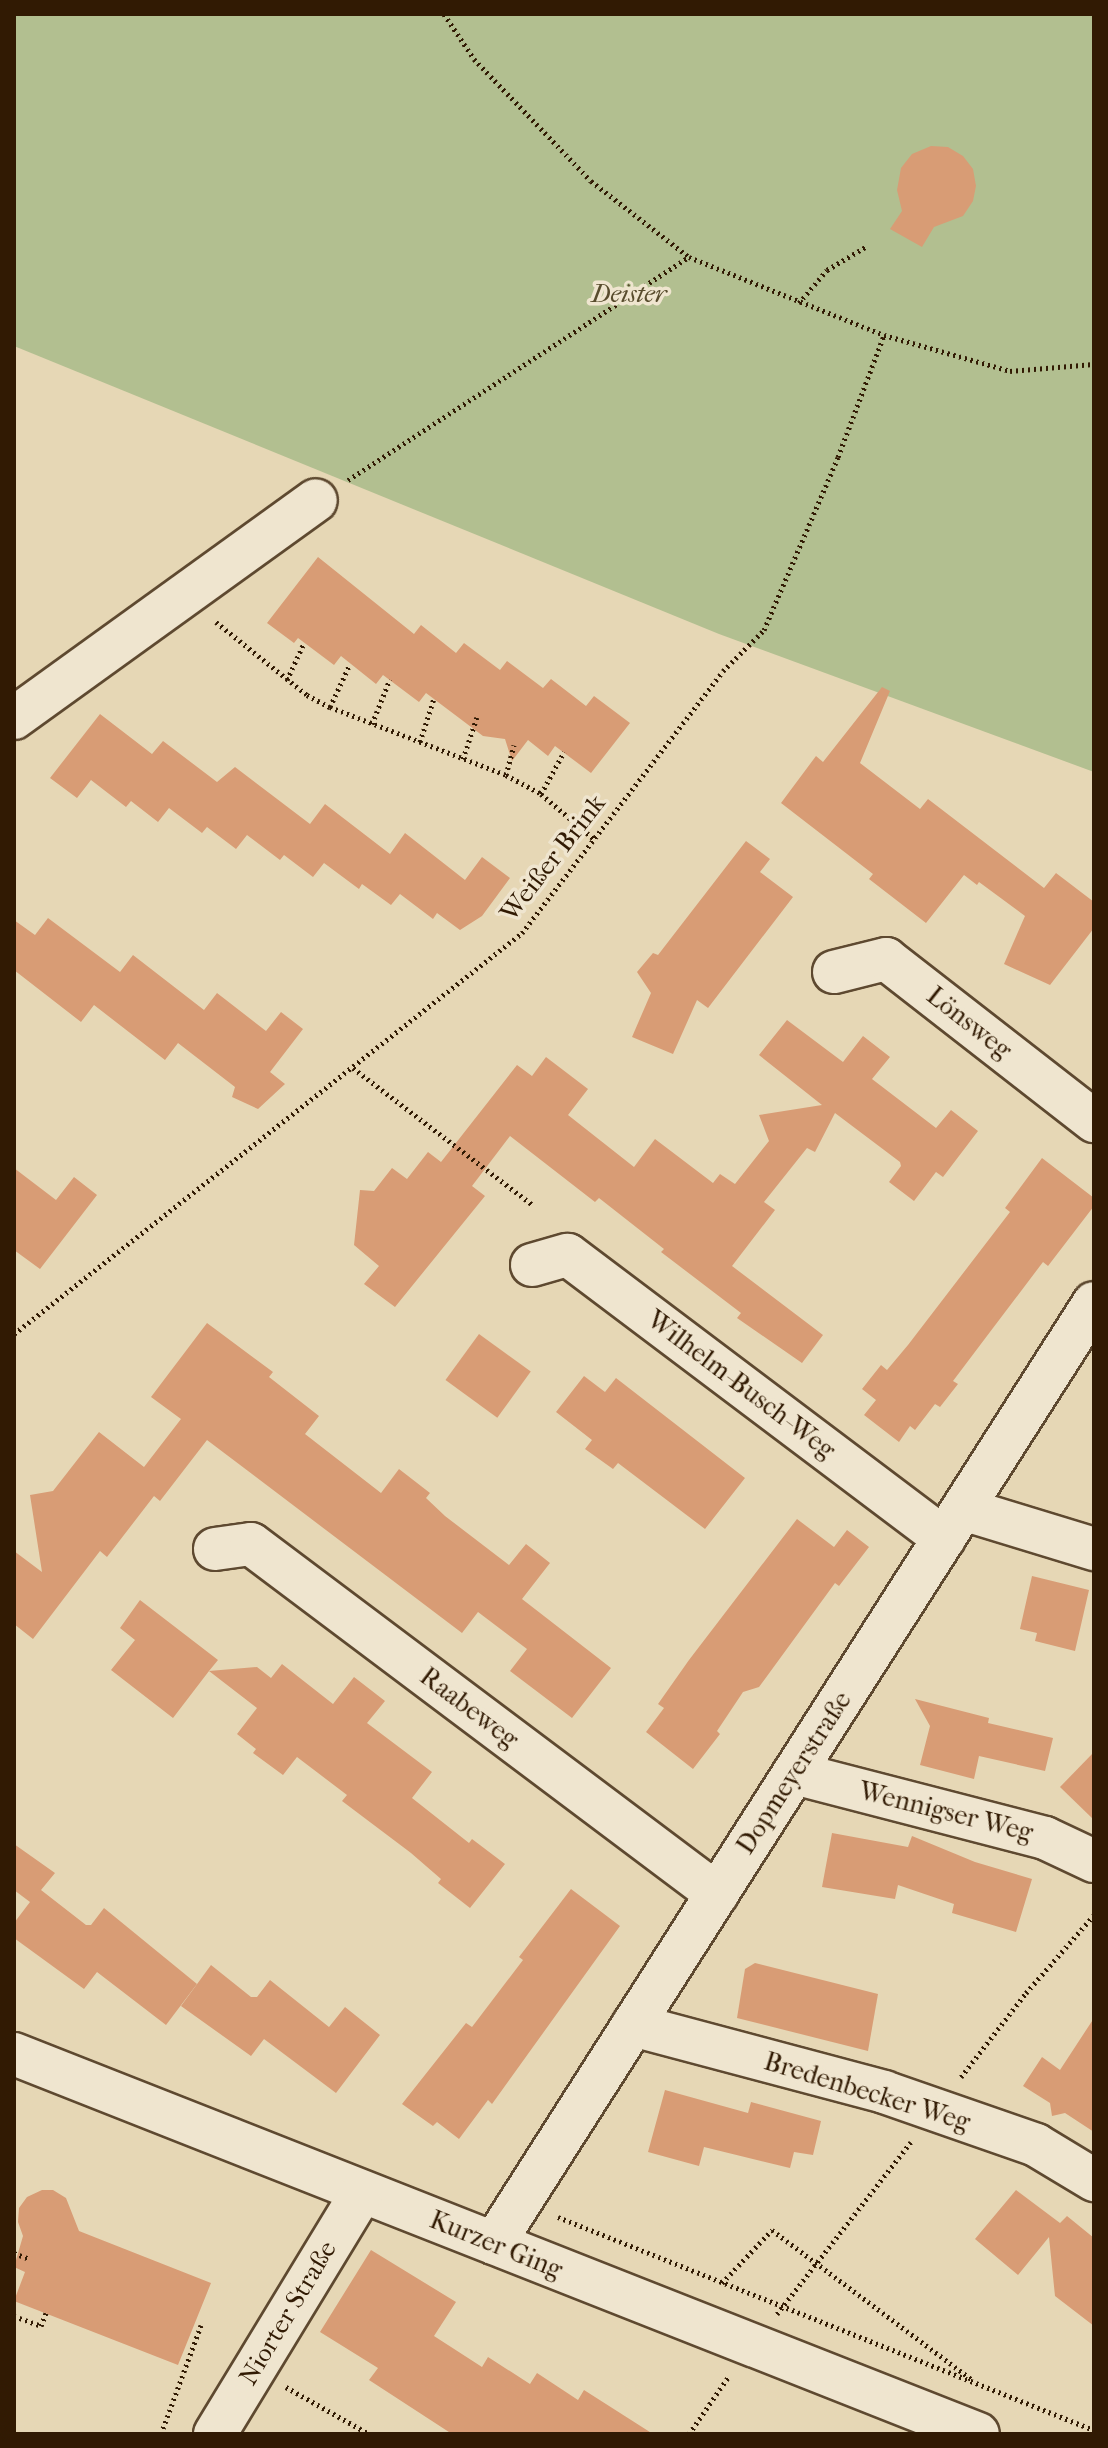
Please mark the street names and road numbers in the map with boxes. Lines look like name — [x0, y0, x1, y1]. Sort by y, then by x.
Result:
street label: Weißer Brink — [494, 788, 612, 928]
street label: Lönsweg — [920, 980, 1018, 1066]
street label: Wilhelm-Busch-Weg — [641, 1304, 841, 1466]
street label: Raabeweg — [414, 1661, 524, 1755]
street label: Dopmeyerstraße — [730, 1686, 858, 1860]
street label: Wennigser Weg — [856, 1775, 1036, 1849]
street label: Bredenbecker Weg — [760, 2046, 974, 2138]
street label: Kurzer Ging — [425, 2204, 567, 2286]
street label: Niorter Straße — [233, 2235, 343, 2391]

